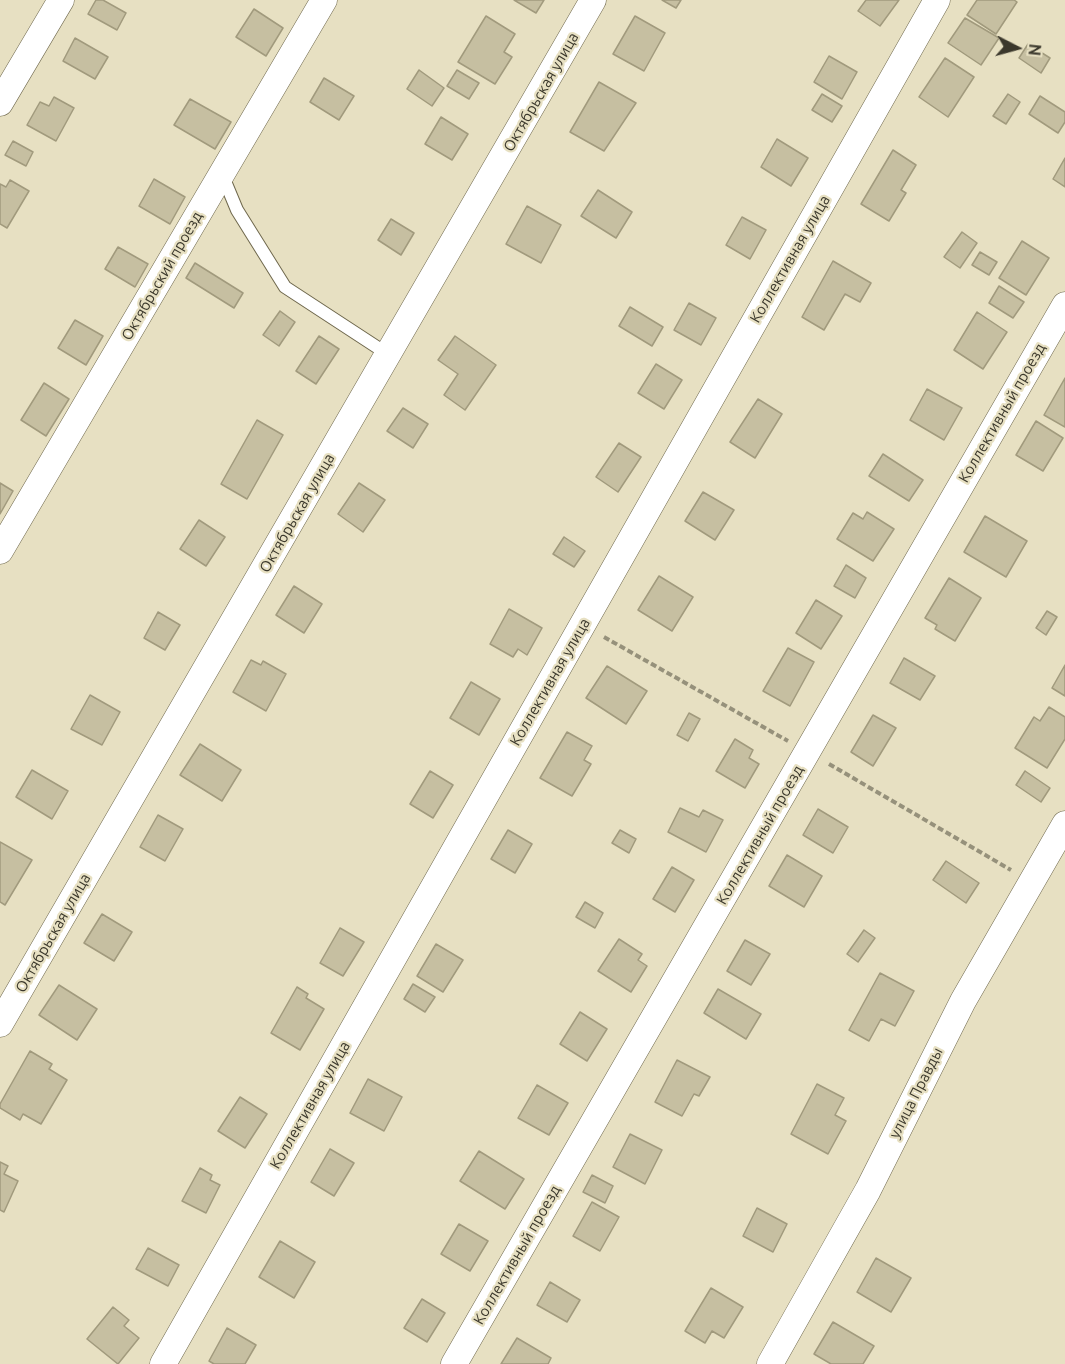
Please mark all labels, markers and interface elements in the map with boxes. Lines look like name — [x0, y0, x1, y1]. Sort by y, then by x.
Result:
north arrow — [987, 18, 1047, 78]
street label: Октябрьская улица — [500, 29, 582, 155]
text: N — [1025, 43, 1044, 57]
street label: Коллективная улица — [746, 192, 834, 326]
street label: Октябрьский проезд — [118, 208, 206, 344]
street label: Коллективный проезд — [955, 340, 1049, 486]
street label: Октябрьская улица — [256, 450, 338, 576]
street label: Коллективная улица — [506, 615, 594, 749]
street label: Коллективный проезд — [713, 762, 807, 908]
street label: Октябрьская улица — [12, 870, 94, 996]
street label: Коллективная улица — [266, 1038, 354, 1172]
street label: улица Правды — [885, 1045, 947, 1141]
street label: Коллективный проезд — [470, 1182, 564, 1328]

